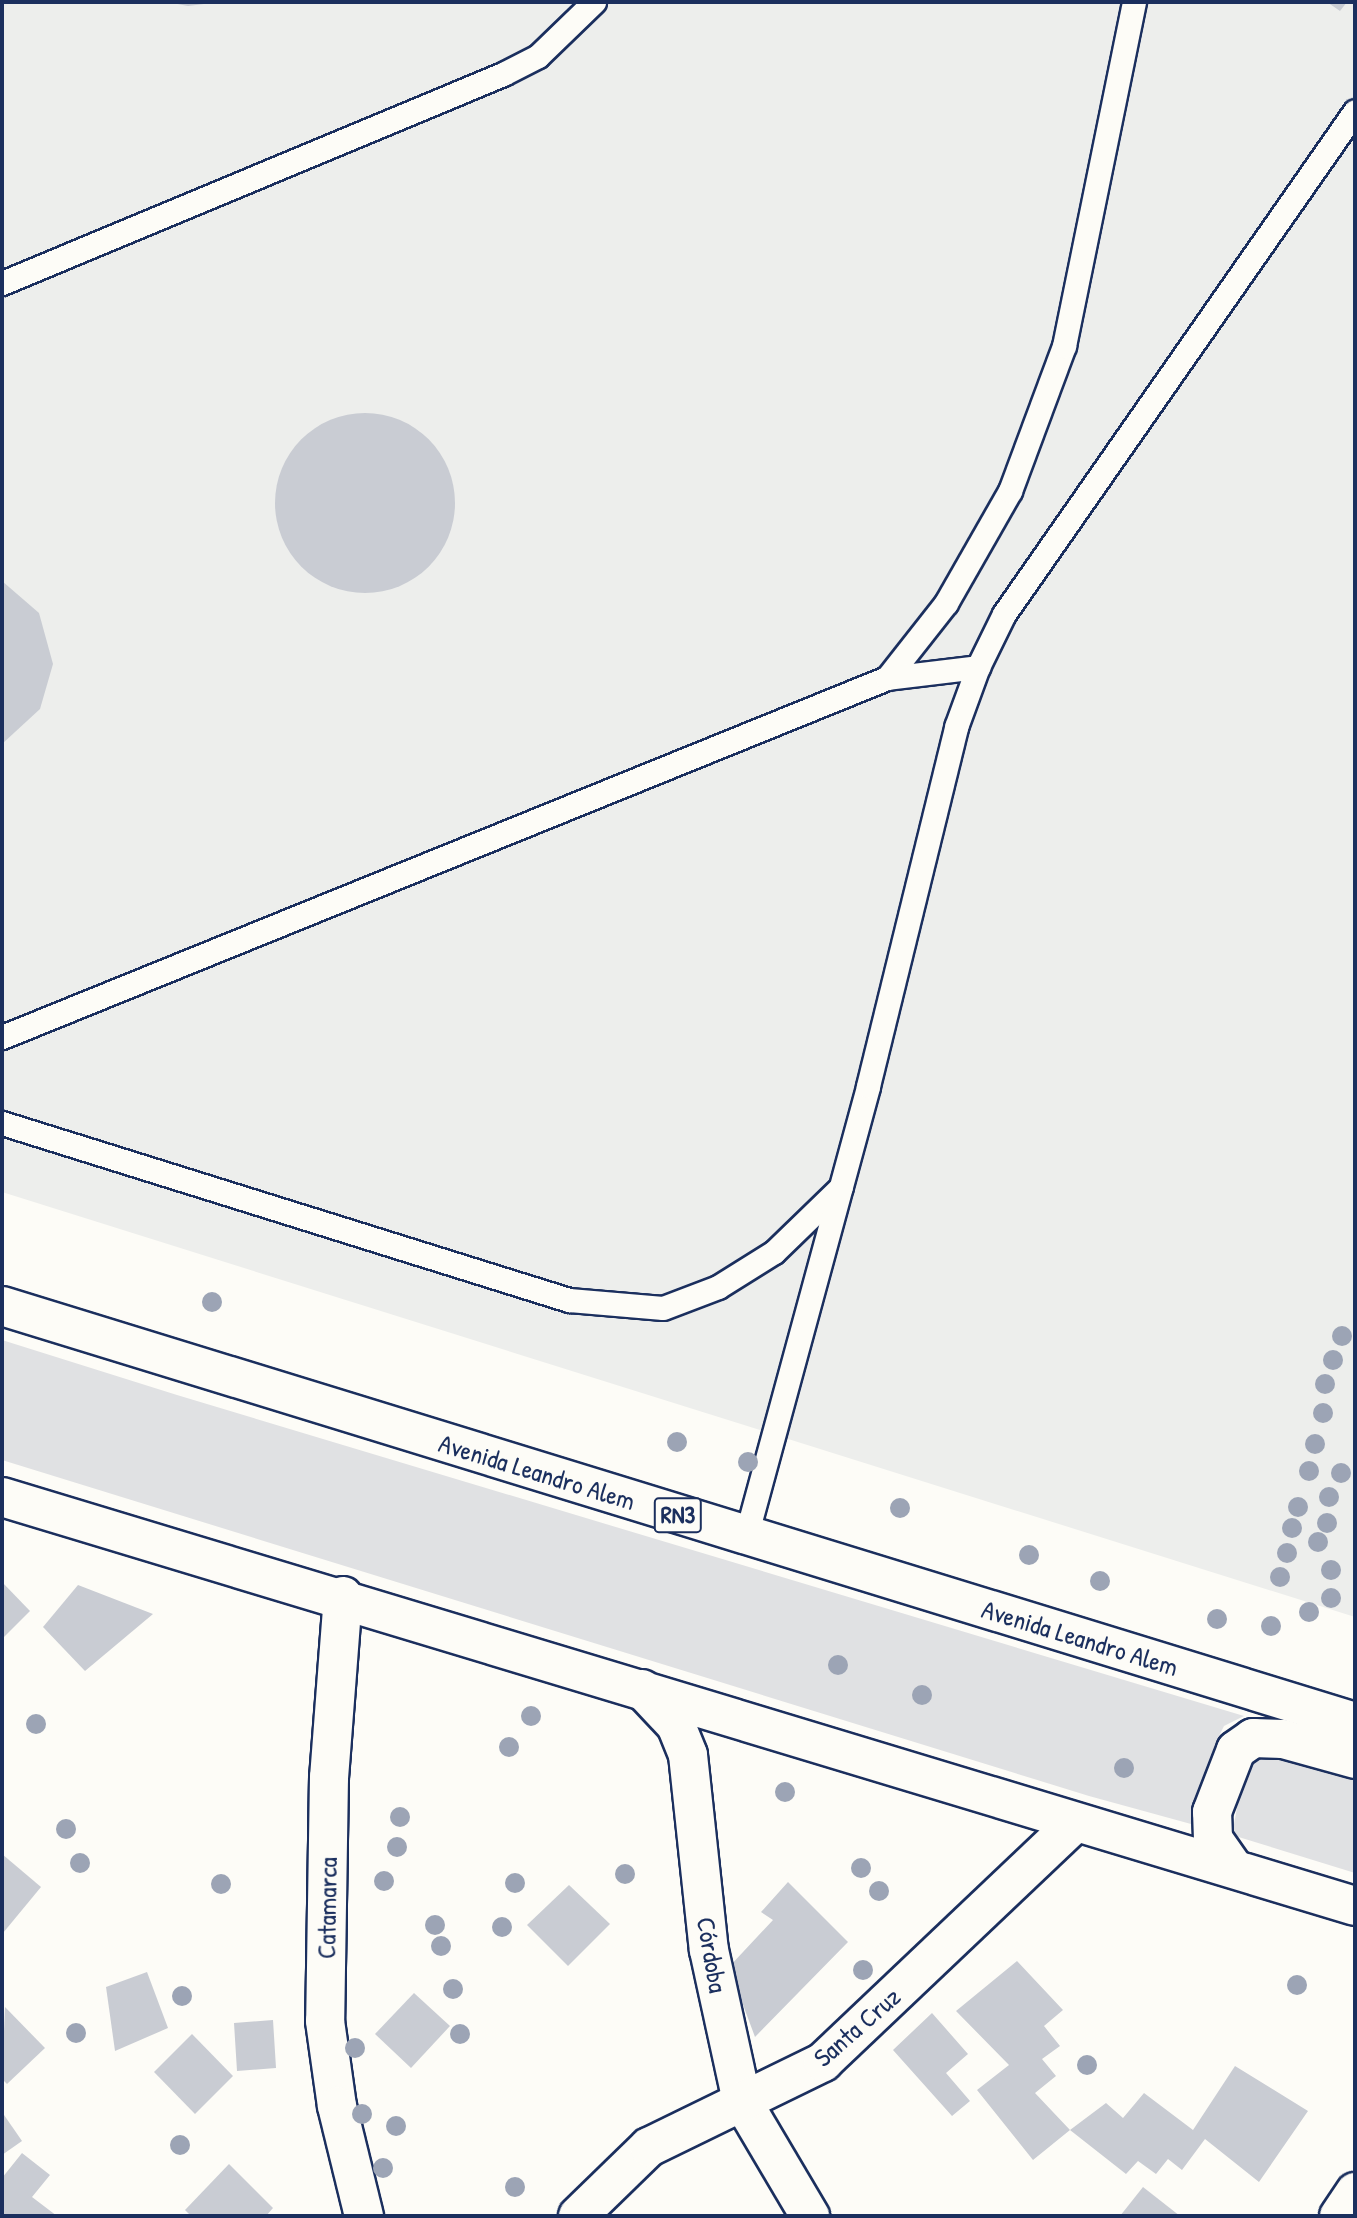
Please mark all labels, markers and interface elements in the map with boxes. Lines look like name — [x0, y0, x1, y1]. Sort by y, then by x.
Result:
street label: Avenida Leandro Alem — [435, 1427, 639, 1517]
road number: RN3 — [654, 1494, 702, 1535]
street label: Avenida Leandro Alem — [978, 1593, 1182, 1683]
street label: Catamarca — [311, 1857, 343, 1959]
street label: Córdoba — [690, 1915, 734, 1995]
street label: Santa Cruz — [807, 1981, 907, 2073]

